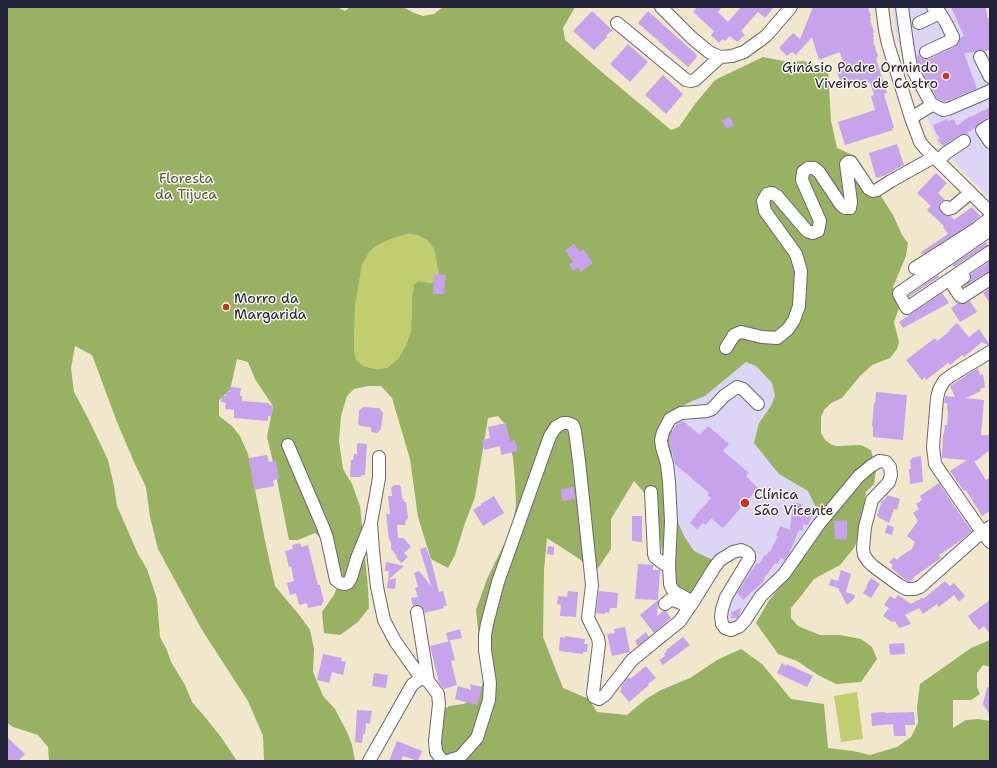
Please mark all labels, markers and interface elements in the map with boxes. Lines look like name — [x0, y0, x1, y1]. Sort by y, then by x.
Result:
place label: Ginásio Padre Ormindo Viveiros de Castro — [782, 60, 938, 92]
marker: Ginásio Padre Ormindo Viveiros de Castro — [941, 71, 951, 81]
park label: Floresta da Tijuca — [155, 171, 217, 204]
place label: Morro da Margarida — [234, 291, 306, 324]
marker: Morro da Margarida — [221, 302, 231, 312]
place label: Clínica São Vicente — [754, 487, 834, 520]
marker: Clínica São Vicente — [739, 497, 751, 509]

